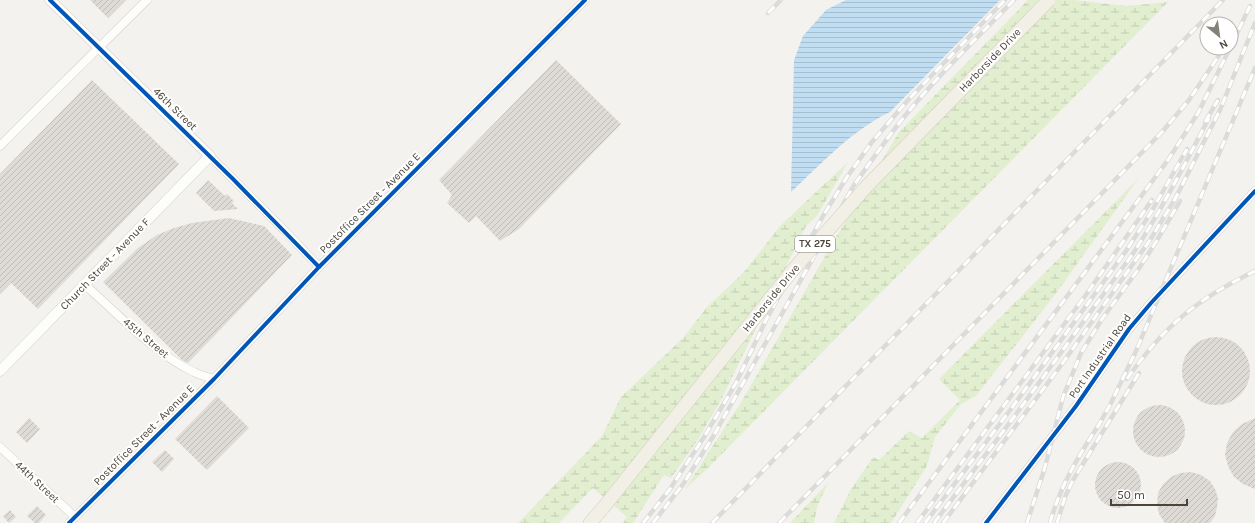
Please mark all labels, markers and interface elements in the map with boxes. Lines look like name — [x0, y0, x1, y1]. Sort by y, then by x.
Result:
north arrow — [1199, 16, 1239, 56]
street label: Harborside Drive — [956, 25, 1024, 95]
text: N — [1217, 37, 1230, 52]
street label: 46th Street — [150, 85, 200, 133]
street label: Postoffice Street - Avenue E — [317, 150, 423, 256]
street label: Church Street - Avenue F — [58, 215, 152, 313]
road number: TX 275 — [795, 236, 835, 252]
street label: Harborside Drive — [740, 261, 803, 335]
street label: Port Industrial Road — [1066, 311, 1134, 401]
street label: 45th Street — [120, 315, 172, 361]
street label: Postoffice Street - Avenue E — [91, 382, 197, 488]
street label: 44th Street — [12, 458, 62, 506]
scale bar — [1111, 481, 1187, 507]
text: 50 m — [1117, 488, 1145, 502]

